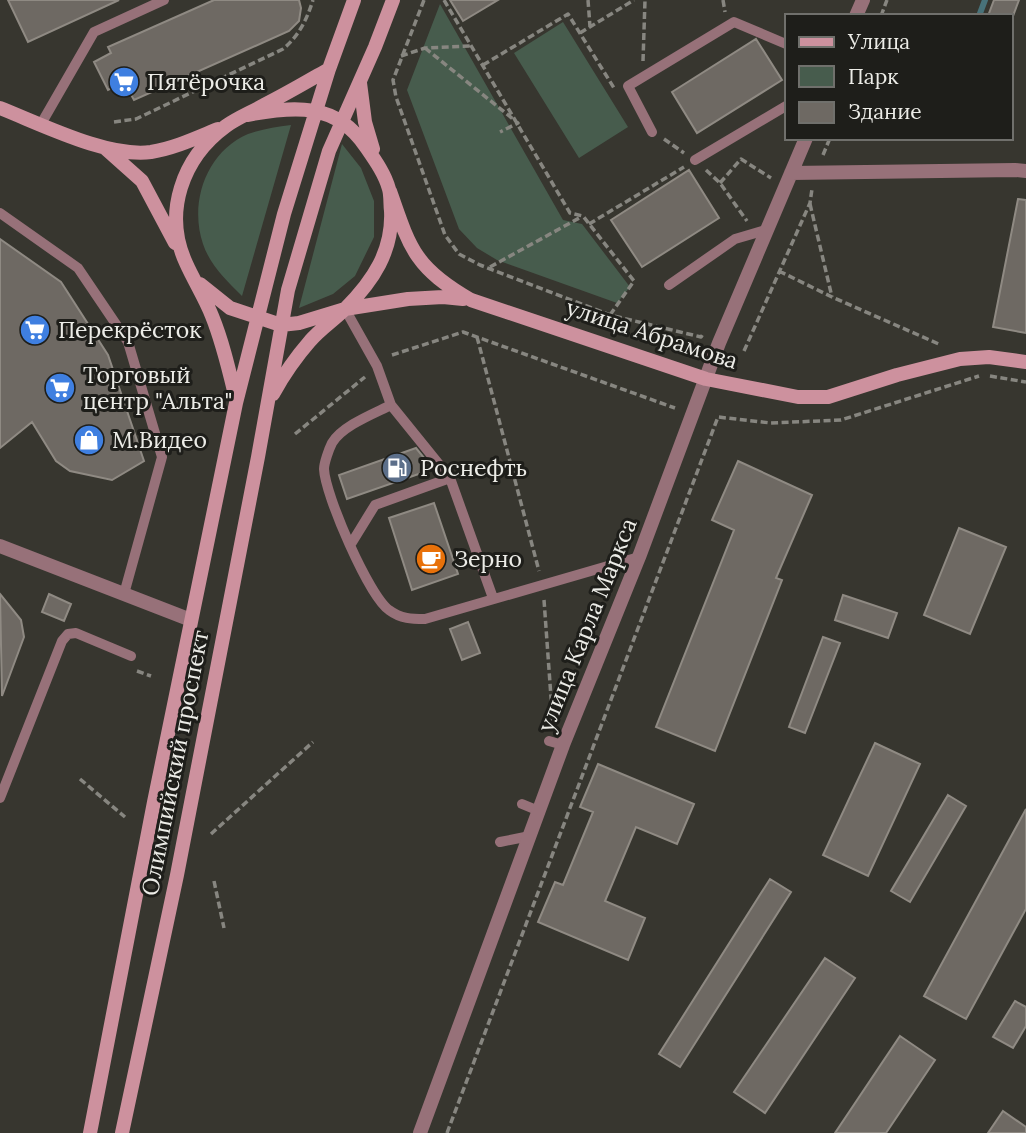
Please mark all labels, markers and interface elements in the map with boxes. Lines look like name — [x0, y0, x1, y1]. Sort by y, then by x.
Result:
legend — [785, 14, 1012, 140]
text: Улица — [847, 28, 910, 55]
text: Парк — [848, 63, 899, 90]
supermarket icon: Пятёрочка — [107, 65, 141, 99]
place label: Пятёрочка — [147, 67, 265, 96]
text: Здание — [848, 98, 922, 125]
street label: улица Абрамова — [563, 292, 742, 375]
supermarket icon: Перекрёсток — [18, 313, 52, 347]
place label: Перекрёсток — [58, 315, 202, 344]
place label: Торговый центр "Альта" — [83, 360, 233, 415]
supermarket icon: Торговый центр "Альта" — [43, 371, 77, 405]
shop icon: М.Видео — [72, 423, 106, 457]
place label: М.Видео — [112, 425, 207, 454]
fuel station icon: Роснефть — [380, 451, 414, 485]
place label: Роснефть — [420, 453, 527, 482]
street label: улица Карла Маркса — [530, 514, 643, 736]
cafe icon: Зерно — [414, 542, 448, 576]
place label: Зерно — [454, 544, 522, 573]
street label: Олимпийский проспект — [135, 628, 214, 898]

